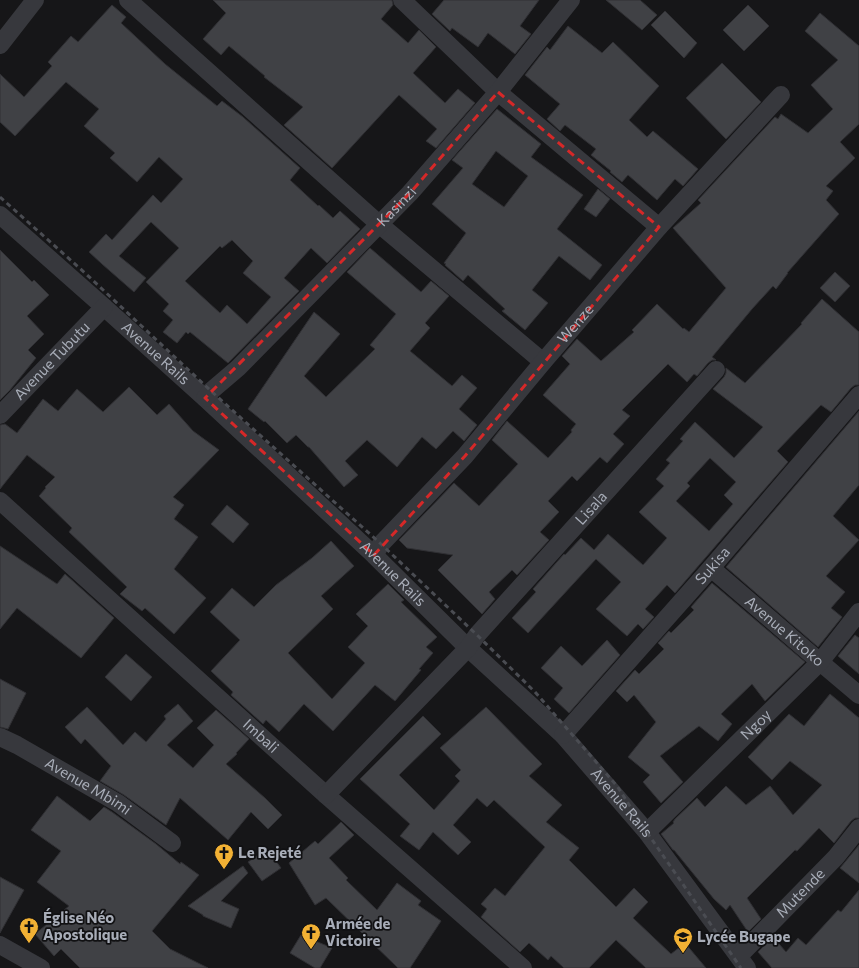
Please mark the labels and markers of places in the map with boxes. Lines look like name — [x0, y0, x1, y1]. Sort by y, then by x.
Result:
church icon: Le Rejeté — [213, 842, 235, 870]
place label: Le Rejeté — [238, 843, 301, 861]
place label: Église Néo Apostolique — [43, 908, 127, 943]
place label: Armée de Victoire — [325, 914, 390, 949]
church icon: Église Néo Apostolique — [18, 916, 40, 944]
church icon: Armée de Victoire — [300, 922, 322, 950]
school or university icon: Lycée Bugape — [672, 926, 694, 954]
place label: Lycée Bugape — [697, 927, 790, 945]

